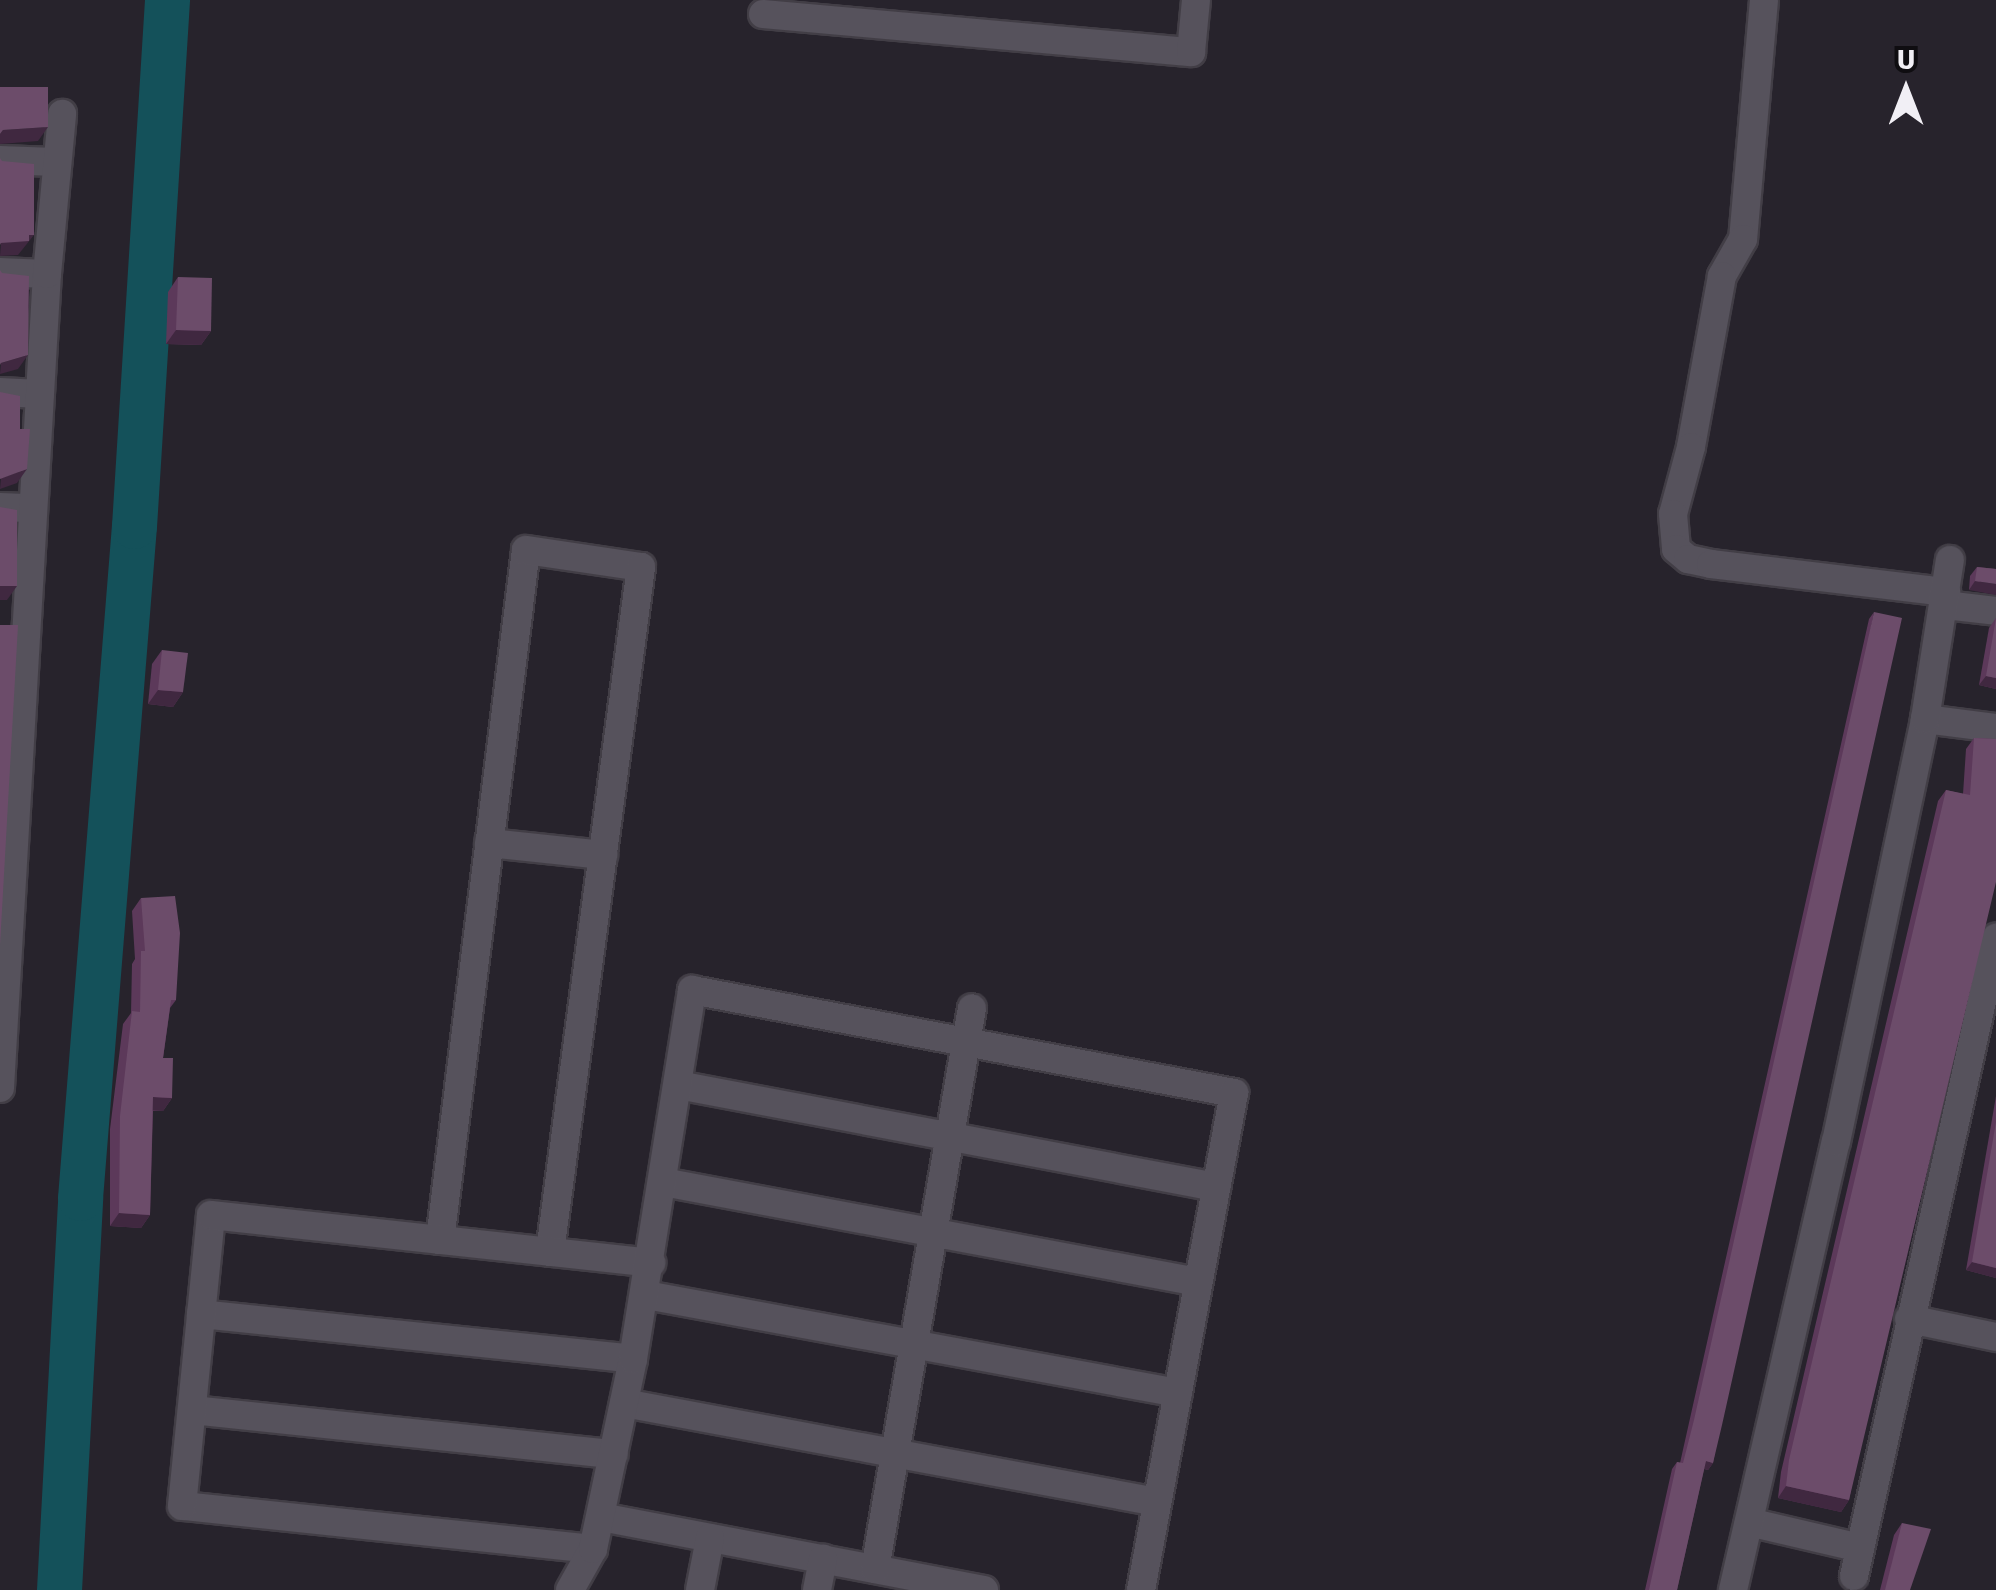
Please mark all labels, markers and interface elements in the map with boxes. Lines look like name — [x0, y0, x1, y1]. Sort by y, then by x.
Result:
north arrow — [1856, 40, 1956, 140]
text: U — [1897, 43, 1915, 76]

